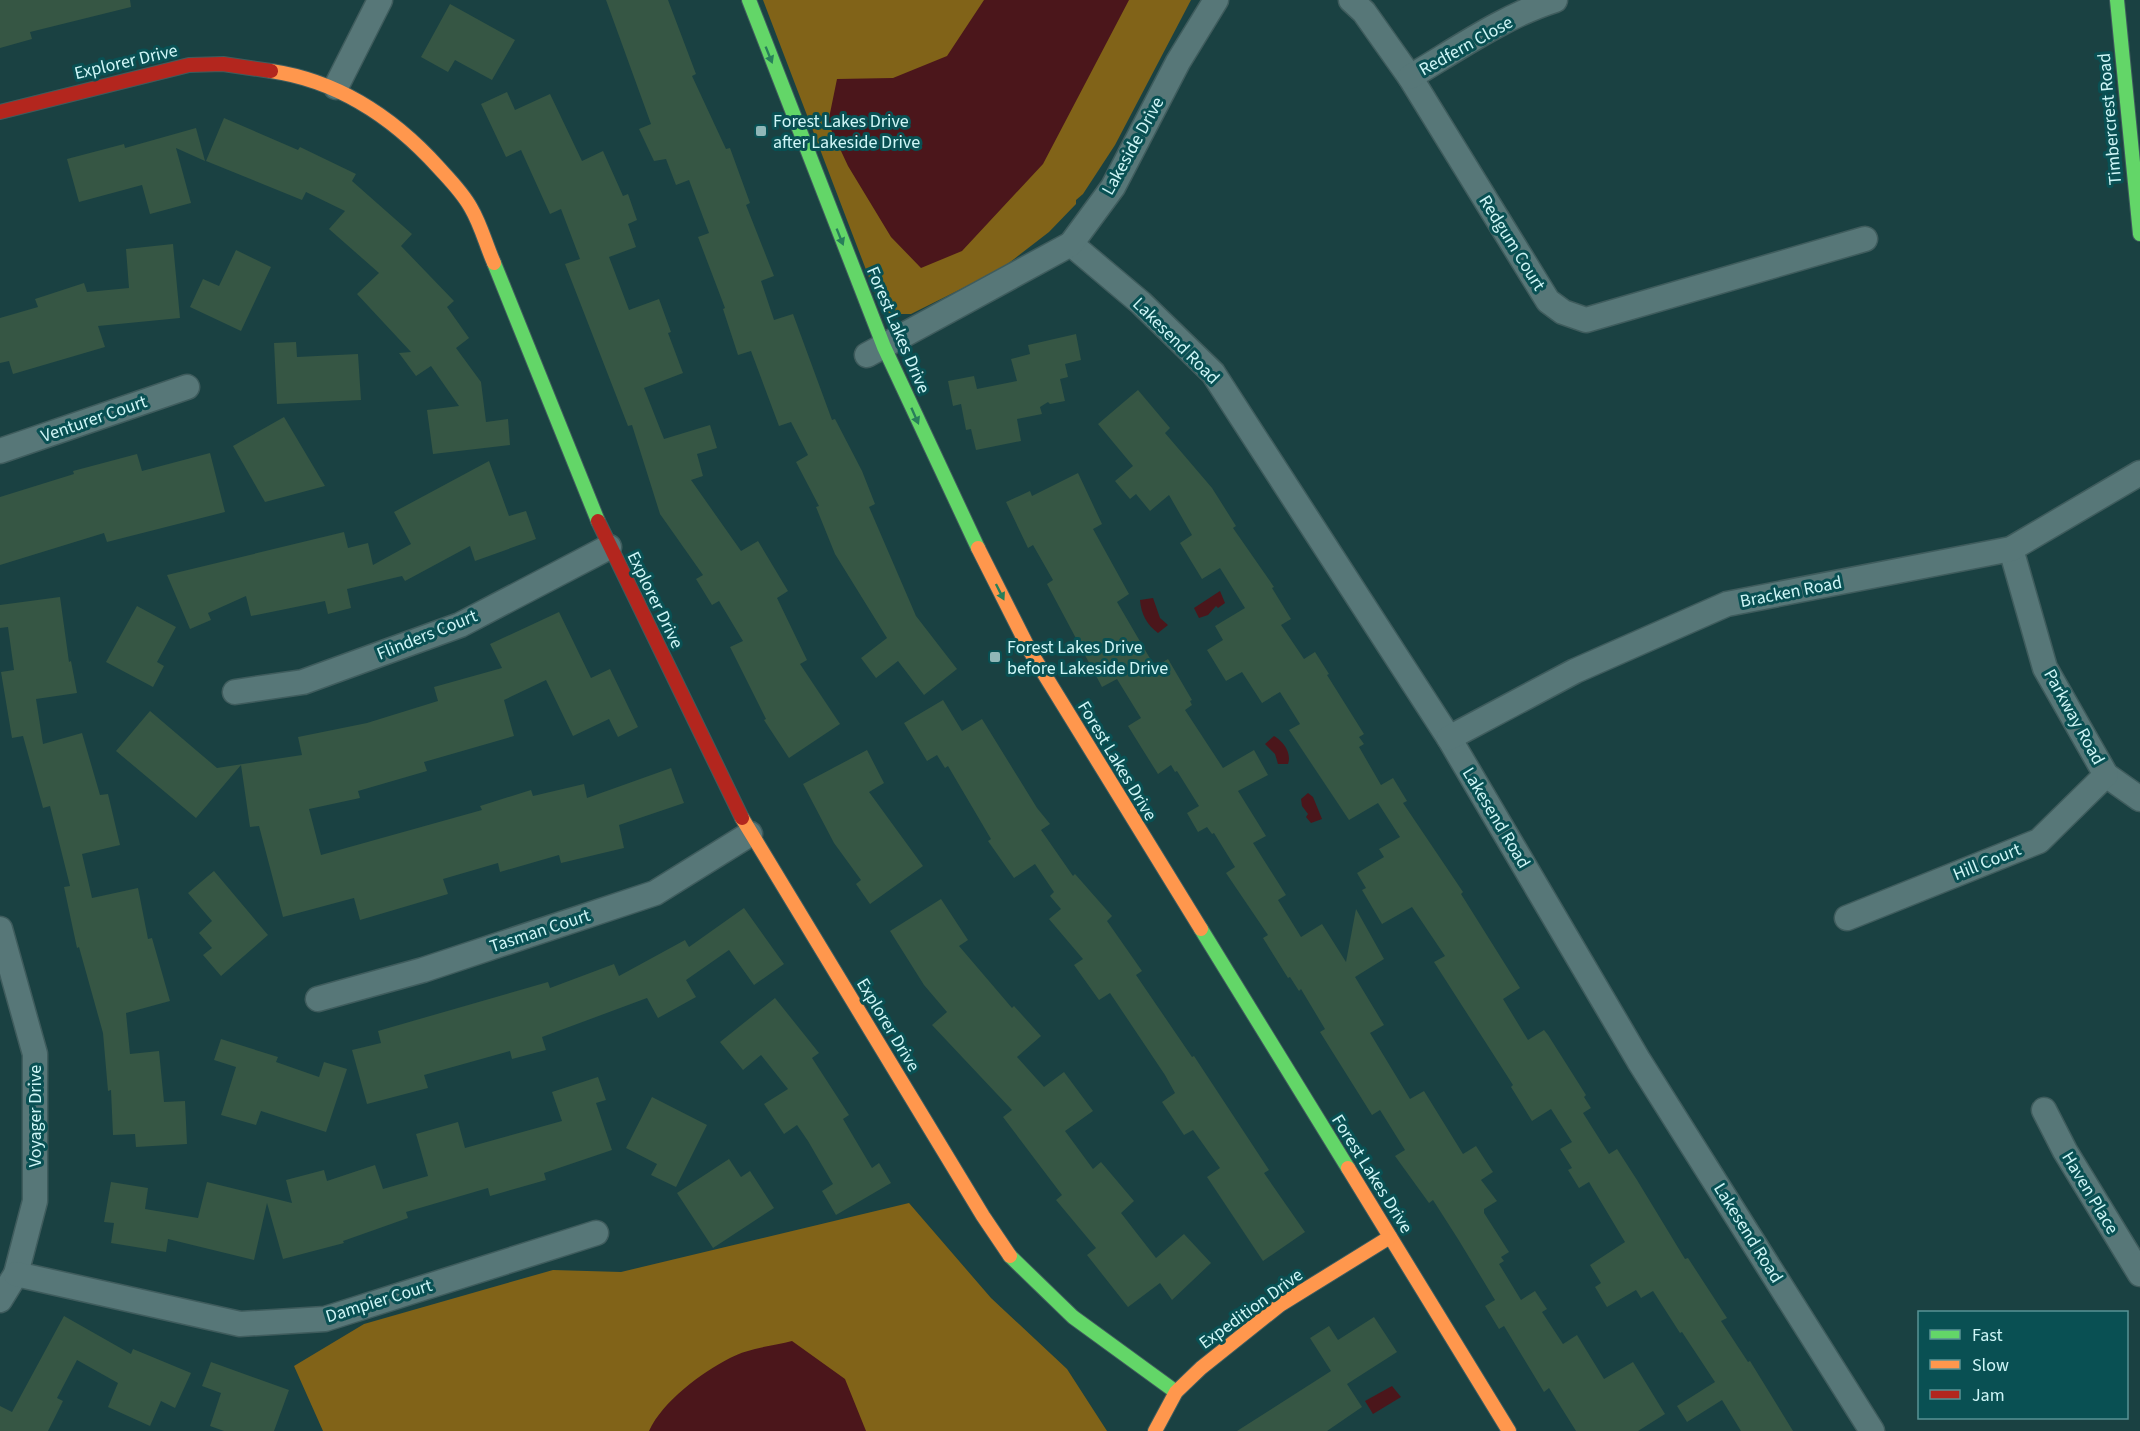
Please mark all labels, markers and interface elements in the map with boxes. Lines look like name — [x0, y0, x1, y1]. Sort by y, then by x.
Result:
street label: Redfern Close — [1415, 10, 1517, 82]
street label: Explorer Drive — [72, 38, 180, 86]
one-way arrow — [764, 46, 774, 64]
street label: Timbercrest Road — [2092, 52, 2128, 186]
street label: Lakeside Drive — [1096, 92, 1170, 200]
place label: Forest Lakes Drive after Lakeside Drive — [773, 109, 920, 155]
marker: Forest Lakes Drive after Lakeside Drive — [754, 124, 768, 138]
street label: Redgum Court — [1473, 190, 1551, 296]
one-way arrow — [835, 228, 845, 246]
street label: Forest Lakes Drive — [860, 263, 936, 397]
street label: Lakesend Road — [1127, 292, 1225, 390]
street label: Venturer Court — [38, 389, 150, 449]
one-way arrow — [911, 408, 920, 425]
street label: Explorer Drive — [621, 547, 689, 653]
street label: Bracken Road — [1738, 570, 1844, 614]
one-way arrow — [995, 584, 1005, 601]
street label: Flinders Court — [373, 604, 481, 666]
place label: Forest Lakes Drive before Lakeside Drive — [1007, 635, 1168, 681]
marker: Forest Lakes Drive before Lakeside Drive — [988, 650, 1002, 664]
street label: Parkway Road — [2037, 665, 2111, 769]
street label: Forest Lakes Drive — [1071, 696, 1163, 826]
street label: Lakesend Road — [1456, 763, 1536, 873]
street label: Hill Court — [1949, 837, 2025, 887]
street label: Tasman Court — [486, 903, 594, 959]
street label: Explorer Drive — [850, 973, 926, 1077]
street label: Voyager Drive — [23, 1065, 48, 1167]
street label: Forest Lakes Drive — [1325, 1110, 1419, 1238]
street label: Haven Place — [2056, 1147, 2124, 1239]
street label: Lakesend Road — [1707, 1178, 1789, 1288]
street label: Expedition Drive — [1194, 1263, 1308, 1355]
street label: Dampier Court — [323, 1273, 435, 1329]
legend — [1918, 1311, 2128, 1419]
text: Fast — [1972, 1323, 2003, 1348]
text: Slow — [1972, 1353, 2009, 1378]
text: Jam — [1972, 1383, 2005, 1408]

